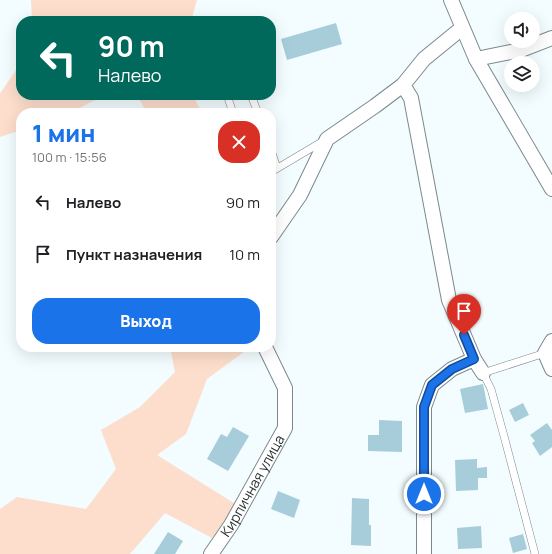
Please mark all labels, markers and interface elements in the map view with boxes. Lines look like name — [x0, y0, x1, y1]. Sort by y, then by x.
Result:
map controls — [504, 12, 540, 92]
button: sound — [504, 12, 540, 48]
text: 90 m — [98, 27, 165, 65]
icon: left — [32, 32, 84, 84]
button: layers — [504, 56, 540, 92]
text: Налево — [98, 63, 162, 87]
text: 1 мин — [32, 116, 95, 149]
button: close — [218, 121, 260, 163]
text: 100 m · 15:56 — [32, 148, 107, 166]
icon: left — [32, 191, 54, 213]
text: Налево — [66, 192, 121, 213]
text: 90 m — [226, 192, 260, 213]
icon: arrive — [32, 243, 54, 265]
text: Пункт назначения — [66, 244, 202, 265]
text: 10 m — [229, 244, 260, 265]
pin — [447, 294, 481, 335]
button: Выход — [32, 298, 260, 344]
icon: arrive — [453, 300, 475, 322]
street label: Кирпичная улица — [216, 431, 288, 540]
position arrow — [403, 473, 445, 515]

